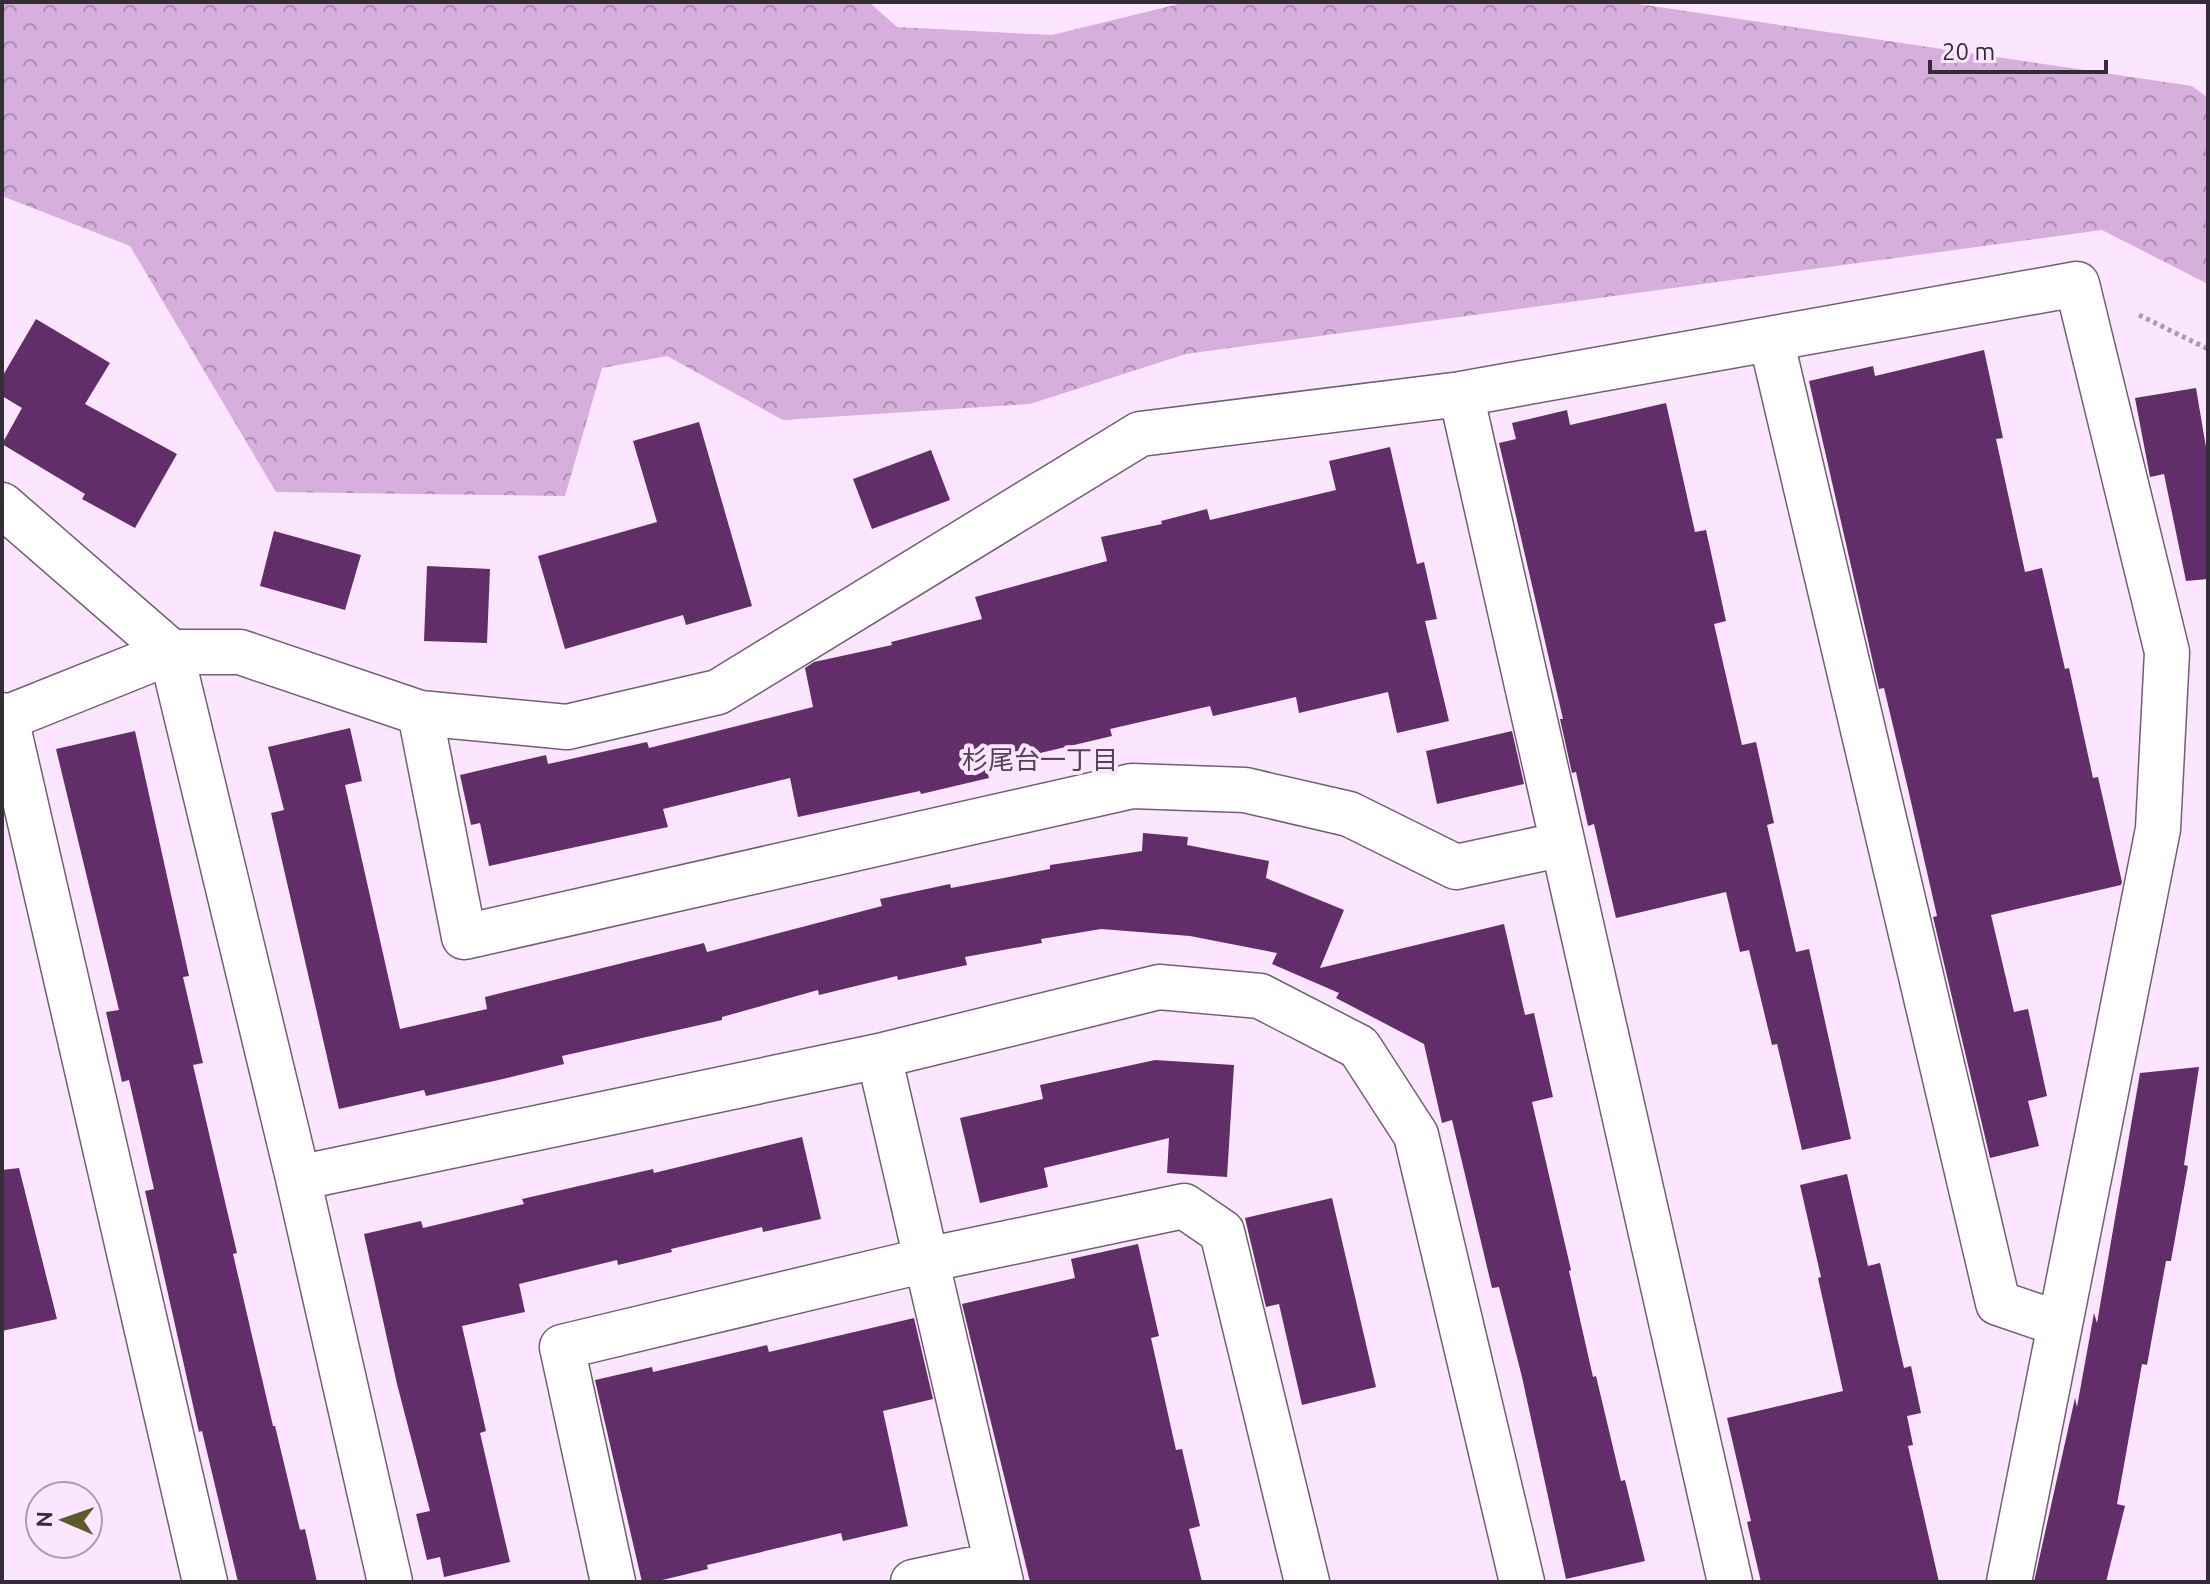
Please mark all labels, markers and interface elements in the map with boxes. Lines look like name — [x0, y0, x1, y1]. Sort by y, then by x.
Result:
scale bar — [1930, 24, 2106, 74]
text: 20 m — [1942, 38, 1995, 65]
district label: 杉尾台一丁目 — [962, 745, 1118, 774]
north arrow — [24, 1480, 104, 1560]
text: N — [31, 1511, 56, 1528]

